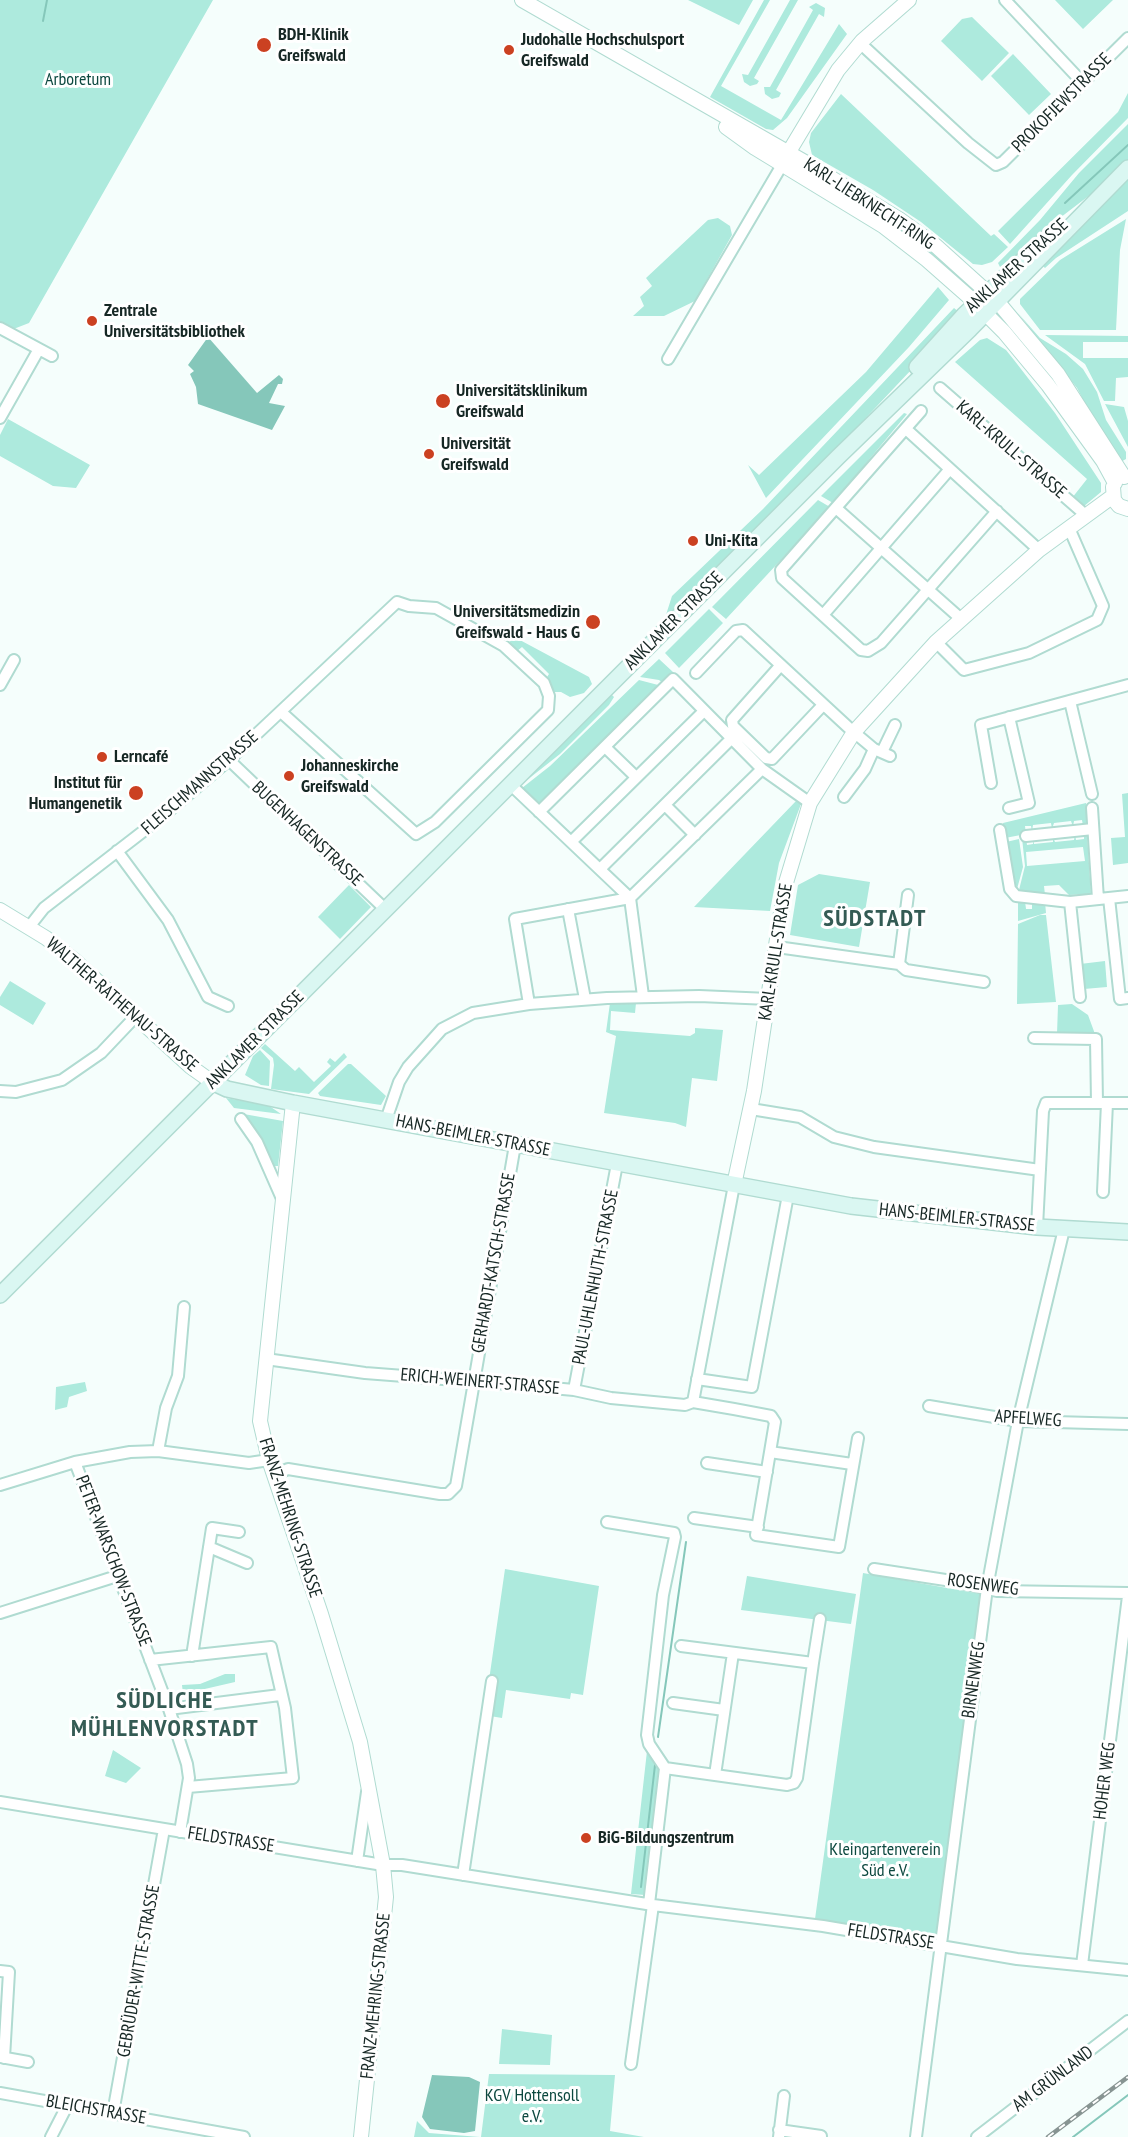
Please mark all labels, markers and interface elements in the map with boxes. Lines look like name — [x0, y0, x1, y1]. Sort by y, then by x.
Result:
place label: BDH-Klinik Greifswald — [278, 24, 349, 66]
place label: Judohalle Hochschulsport Greifswald — [521, 29, 684, 72]
marker: BDH-Klinik Greifswald — [255, 36, 273, 54]
marker: Judohalle Hochschulsport Greifswald — [502, 43, 516, 57]
street label: PROKOFJEWSTRASSE — [1008, 49, 1116, 157]
park label: Arboretum — [45, 69, 111, 91]
street label: KARL-LIEBKNECHT-RING — [799, 154, 939, 254]
street label: ANKLAMER STRASSE — [961, 214, 1073, 318]
place label: Zentrale Universitätsbibliothek — [104, 300, 245, 342]
marker: Zentrale Universitätsbibliothek — [85, 314, 99, 328]
place label: Universitätsklinikum Greifswald — [456, 380, 587, 422]
marker: Universitätsklinikum Greifswald — [434, 392, 452, 410]
street label: KARL-KRULL-STRASSE — [952, 396, 1070, 504]
place label: Universität Greifswald — [441, 433, 511, 476]
marker: Universität Greifswald — [422, 447, 436, 461]
place label: Uni-Kita — [705, 530, 758, 552]
marker: Uni-Kita — [686, 534, 700, 548]
street label: ANKLAMER STRASSE — [620, 567, 728, 675]
place label: Universitätsmedizin Greifswald - Haus G — [453, 601, 580, 644]
marker: Universitätsmedizin Greifswald - Haus G — [584, 613, 602, 631]
street label: FLEISCHMANNSTRASSE — [137, 727, 263, 839]
place label: Lerncafé — [114, 746, 168, 768]
marker: Lerncafé — [95, 750, 109, 764]
place label: Johanneskirche Greifswald — [301, 755, 399, 798]
marker: Johanneskirche Greifswald — [282, 769, 296, 783]
place label: Institut für Humangenetik — [29, 772, 122, 814]
street label: BUGENHAGENSTRASSE — [247, 777, 367, 891]
marker: Institut für Humangenetik — [127, 784, 145, 802]
street label: KARL-KRULL-STRASSE — [754, 882, 798, 1022]
district label: SÜDSTADT — [823, 905, 927, 933]
street label: WALTHER-RATHENAU-STRASSE — [42, 933, 202, 1077]
street label: ANKLAMER STRASSE — [201, 986, 309, 1094]
street label: HANS-BEIMLER-STRASSE — [394, 1110, 552, 1162]
street label: GERHARDT-KATSCH-STRASSE — [468, 1171, 520, 1355]
street label: PAUL-UHLENHUTH-STRASSE — [568, 1188, 624, 1366]
street label: HANS-BEIMLER-STRASSE — [878, 1199, 1036, 1237]
street label: ERICH-WEINERT-STRASSE — [399, 1364, 561, 1400]
street label: APFELWEG — [994, 1406, 1062, 1432]
street label: FRANZ-MEHRING-STRASSE — [254, 1435, 326, 1601]
street label: PETER-WARSCHOW-STRASSE — [70, 1472, 156, 1650]
street label: ROSENWEG — [946, 1569, 1020, 1601]
street label: BIRNENWEG — [958, 1640, 990, 1720]
district label: SÜDLICHE MÜHLENVORSTADT — [71, 1687, 259, 1743]
street label: HOHER WEG — [1090, 1741, 1120, 1821]
street label: FELDSTRASSE — [186, 1822, 276, 1858]
place label: BiG-Bildungszentrum — [598, 1827, 734, 1849]
marker: BiG-Bildungszentrum — [579, 1831, 593, 1845]
park label: Kleingartenverein Süd e.V. — [829, 1839, 941, 1882]
street label: GEBRÜDER-WITTE-STRASSE — [113, 1883, 165, 2059]
street label: FRANZ-MEHRING-STRASSE — [357, 1912, 395, 2080]
street label: FELDSTRASSE — [846, 1919, 936, 1955]
street label: AM GRÜNLAND — [1008, 2042, 1098, 2116]
park label: KGV Hottensoll e.V. — [485, 2085, 579, 2128]
street label: BLEICHSTRASSE — [44, 2091, 148, 2129]

